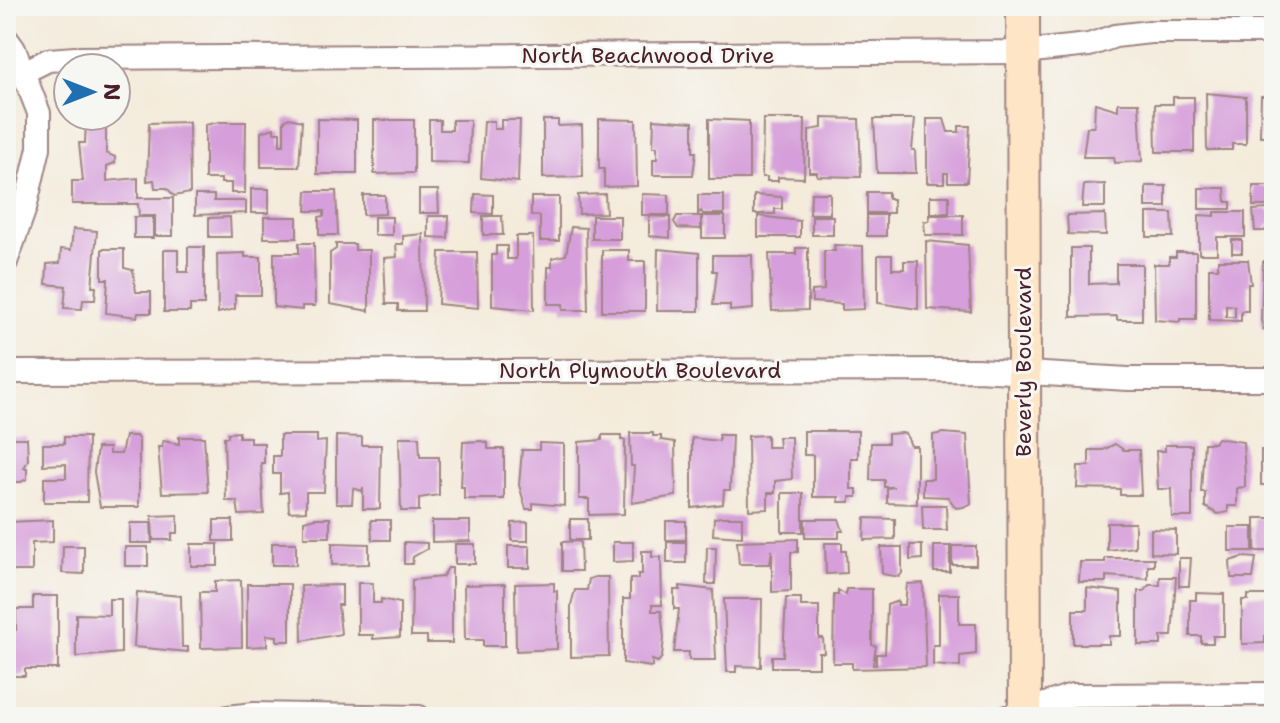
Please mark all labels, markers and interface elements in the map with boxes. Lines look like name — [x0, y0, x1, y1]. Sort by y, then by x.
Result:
street label: North Beachwood Drive — [521, 41, 775, 70]
north arrow — [52, 52, 132, 132]
text: N — [97, 83, 126, 101]
street label: Beverly Boulevard — [1009, 267, 1038, 457]
street label: North Plymouth Boulevard — [499, 356, 781, 385]

